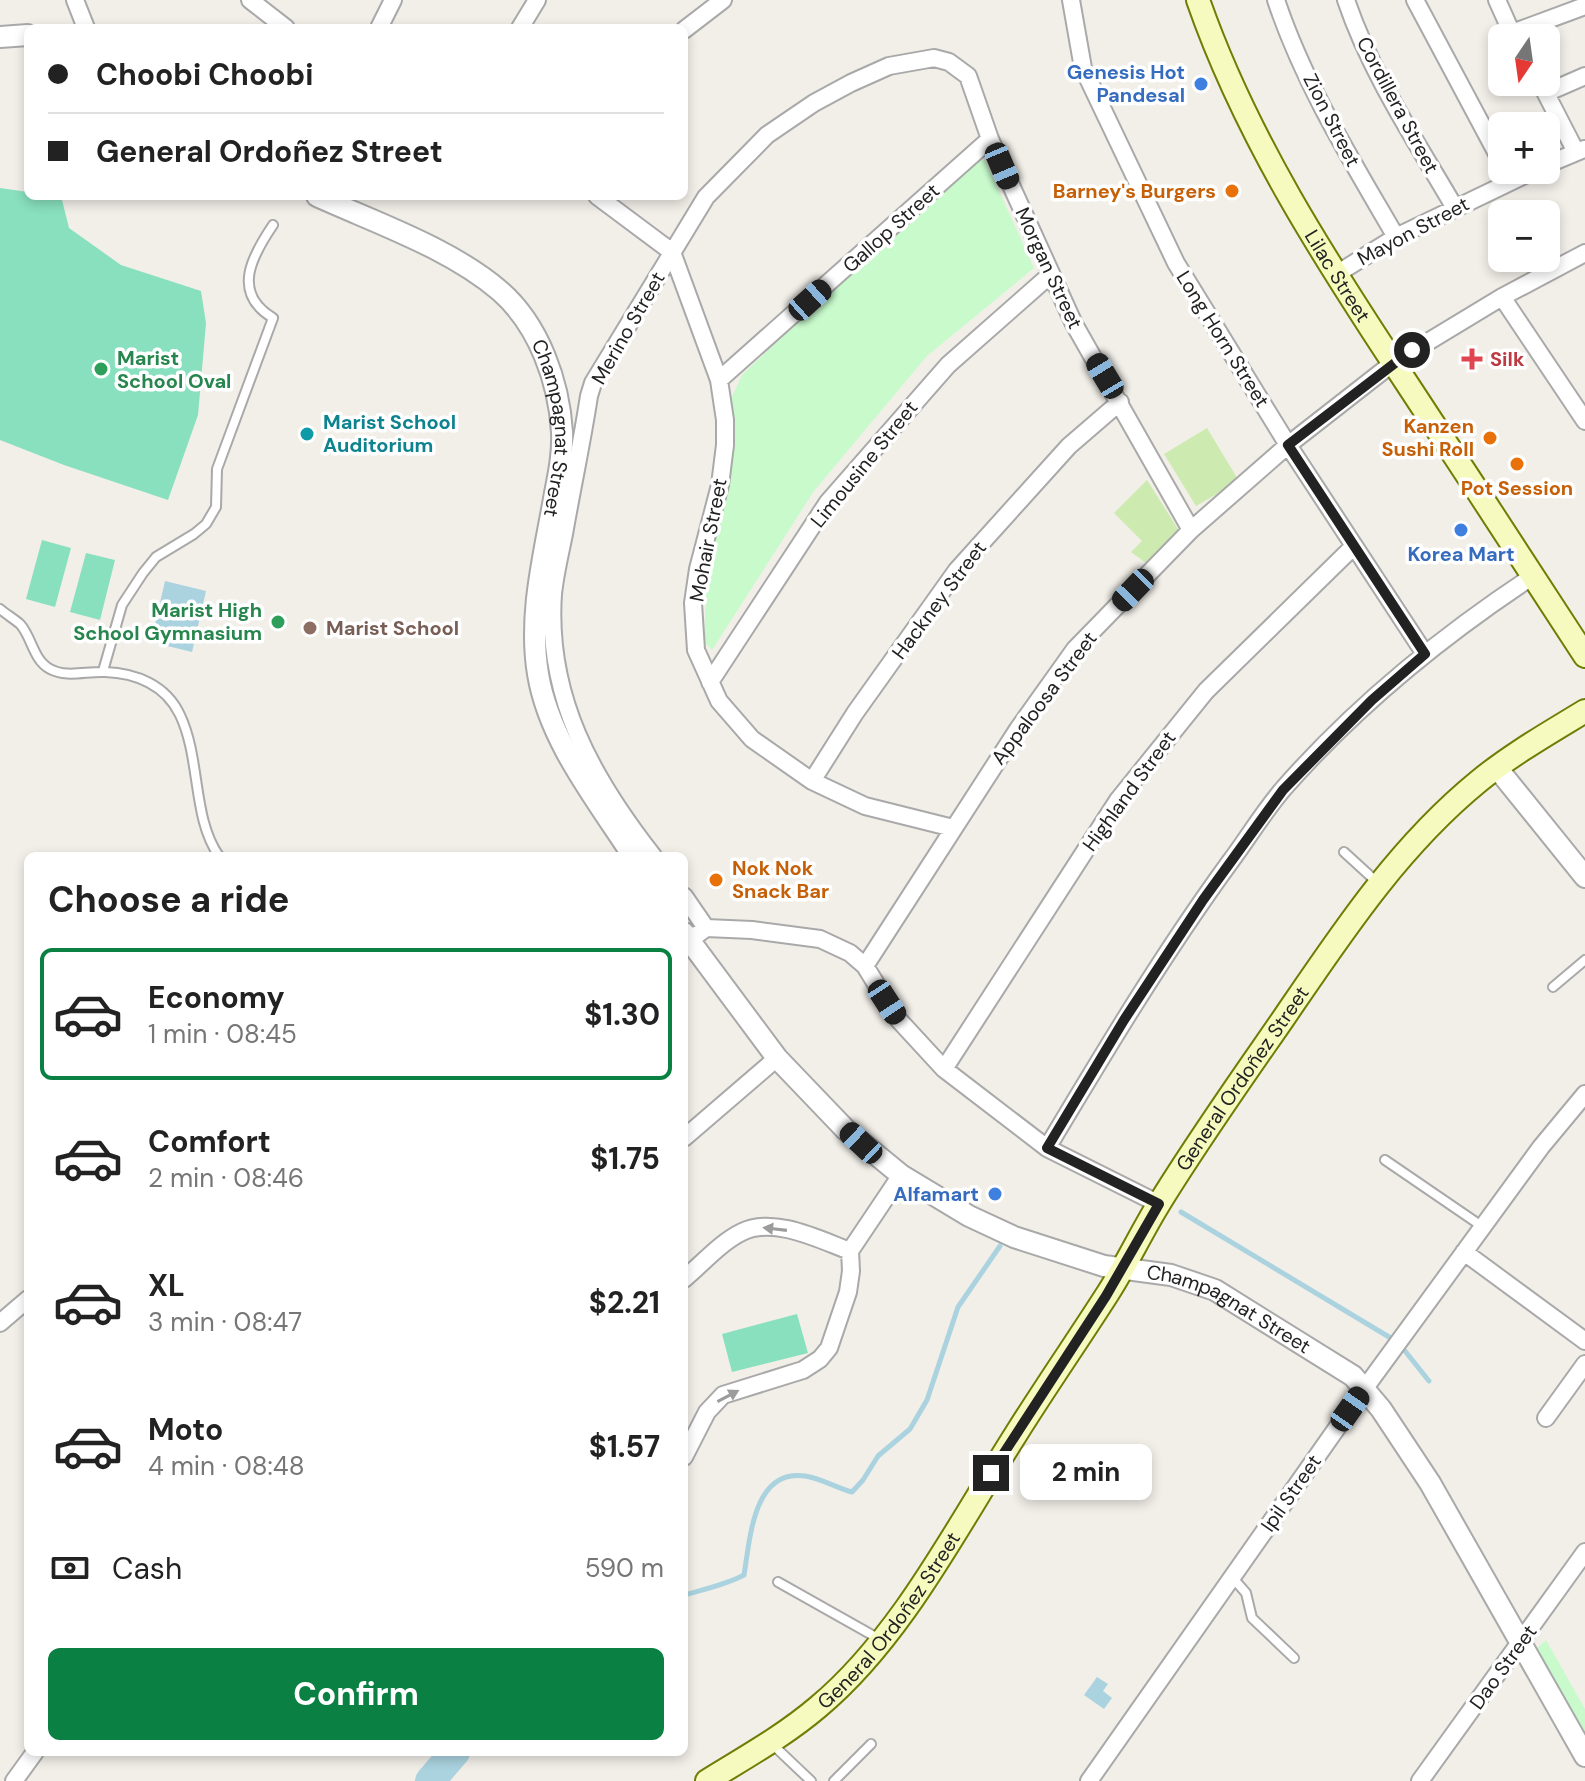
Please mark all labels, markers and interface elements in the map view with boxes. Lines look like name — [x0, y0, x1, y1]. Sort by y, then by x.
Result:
north arrow — [1488, 24, 1560, 96]
map controls — [1488, 24, 1560, 272]
street label: Cordillera Street — [1351, 32, 1445, 178]
text: Choobi Choobi — [96, 55, 313, 94]
place label: Genesis Hot Pandesal — [1067, 59, 1185, 108]
street label: Zion Street — [1297, 69, 1367, 171]
marker: Genesis Hot Pandesal — [1192, 75, 1210, 93]
button: + — [1488, 112, 1560, 184]
text: General Ordoñez Street — [96, 132, 443, 171]
car — [982, 139, 1022, 193]
street label: Gallop Street — [837, 178, 945, 278]
place label: Barney's Burgers — [1053, 178, 1216, 204]
marker: Barney's Burgers — [1223, 182, 1241, 200]
street label: Mayon Street — [1353, 191, 1474, 271]
button: − — [1488, 200, 1560, 272]
street label: Morgan Street — [1009, 203, 1089, 333]
street label: Lilac Street — [1299, 225, 1376, 327]
street label: Long Horn Street — [1171, 266, 1276, 412]
street label: Merino Street — [585, 267, 671, 389]
car — [784, 275, 836, 325]
route start — [1394, 332, 1430, 368]
street label: Champagnat Street — [526, 335, 575, 519]
place label: Marist School Oval — [117, 345, 231, 394]
place label: Silk — [1490, 346, 1525, 372]
marker: Silk — [1461, 348, 1483, 370]
car — [1082, 349, 1128, 403]
marker: Marist School Oval — [92, 360, 110, 378]
street label: Limousine Street — [805, 395, 923, 533]
place label: Marist School Auditorium — [323, 409, 456, 458]
place label: Kanzen Sushi Roll — [1382, 413, 1474, 462]
marker: Marist School Auditorium — [298, 425, 316, 443]
marker: Kanzen Sushi Roll — [1481, 429, 1499, 447]
marker: Pot Session — [1508, 455, 1526, 473]
place label: Pot Session — [1461, 475, 1573, 501]
street label: Mohair Street — [683, 476, 733, 604]
marker: Korea Mart — [1452, 521, 1470, 539]
street label: Hackney Street — [886, 536, 992, 664]
place label: Korea Mart — [1407, 541, 1515, 567]
car — [1108, 564, 1158, 616]
place label: Marist High School Gymnasium — [73, 597, 262, 646]
marker: Marist High School Gymnasium — [269, 613, 287, 631]
place label: Marist School — [326, 615, 459, 641]
marker: Marist School — [301, 619, 319, 637]
street label: Appaloosa Street — [985, 626, 1103, 770]
street label: Highland Street — [1077, 726, 1181, 856]
place label: Nok Nok Snack Bar — [732, 855, 829, 904]
marker: Nok Nok Snack Bar — [707, 871, 725, 889]
text: Choose a ride — [48, 876, 289, 923]
car — [864, 975, 910, 1029]
icon: car — [52, 978, 124, 1050]
text: Economy — [148, 978, 285, 1017]
street label: General Ordoñez Street — [1170, 981, 1315, 1176]
text: $1.30 — [584, 995, 660, 1034]
text: 1 min · 08:45 — [148, 1017, 297, 1051]
car — [835, 1118, 887, 1168]
icon: car — [52, 1122, 124, 1194]
text: Comfort — [148, 1122, 271, 1161]
text: $1.75 — [590, 1139, 660, 1178]
text: 2 min · 08:46 — [148, 1161, 304, 1195]
place label: Alfamart — [893, 1181, 979, 1207]
marker: Alfamart — [986, 1185, 1004, 1203]
one-way arrow — [762, 1223, 787, 1236]
street label: Champagnat Street — [1145, 1259, 1316, 1359]
icon: car — [52, 1266, 124, 1338]
text: XL — [148, 1266, 185, 1305]
text: $2.21 — [589, 1283, 660, 1322]
text: 3 min · 08:47 — [148, 1305, 302, 1339]
car — [1326, 1382, 1374, 1436]
one-way arrow — [717, 1389, 740, 1403]
icon: car — [52, 1410, 124, 1482]
text: Moto — [148, 1410, 223, 1449]
text: $1.57 — [589, 1427, 660, 1466]
callout: 2 min — [1019, 1445, 1151, 1501]
text: 4 min · 08:48 — [148, 1449, 304, 1483]
street label: Ipil Street — [1255, 1449, 1327, 1537]
route end — [973, 1455, 1009, 1491]
text: 2 min — [1052, 1455, 1120, 1489]
street label: General Ordoñez Street — [812, 1527, 966, 1715]
icon: cash — [48, 1546, 92, 1590]
text: Cash — [112, 1549, 182, 1588]
text: 590 m — [585, 1551, 664, 1585]
street label: Dao Street — [1464, 1619, 1543, 1714]
button: Confirm — [48, 1648, 664, 1740]

